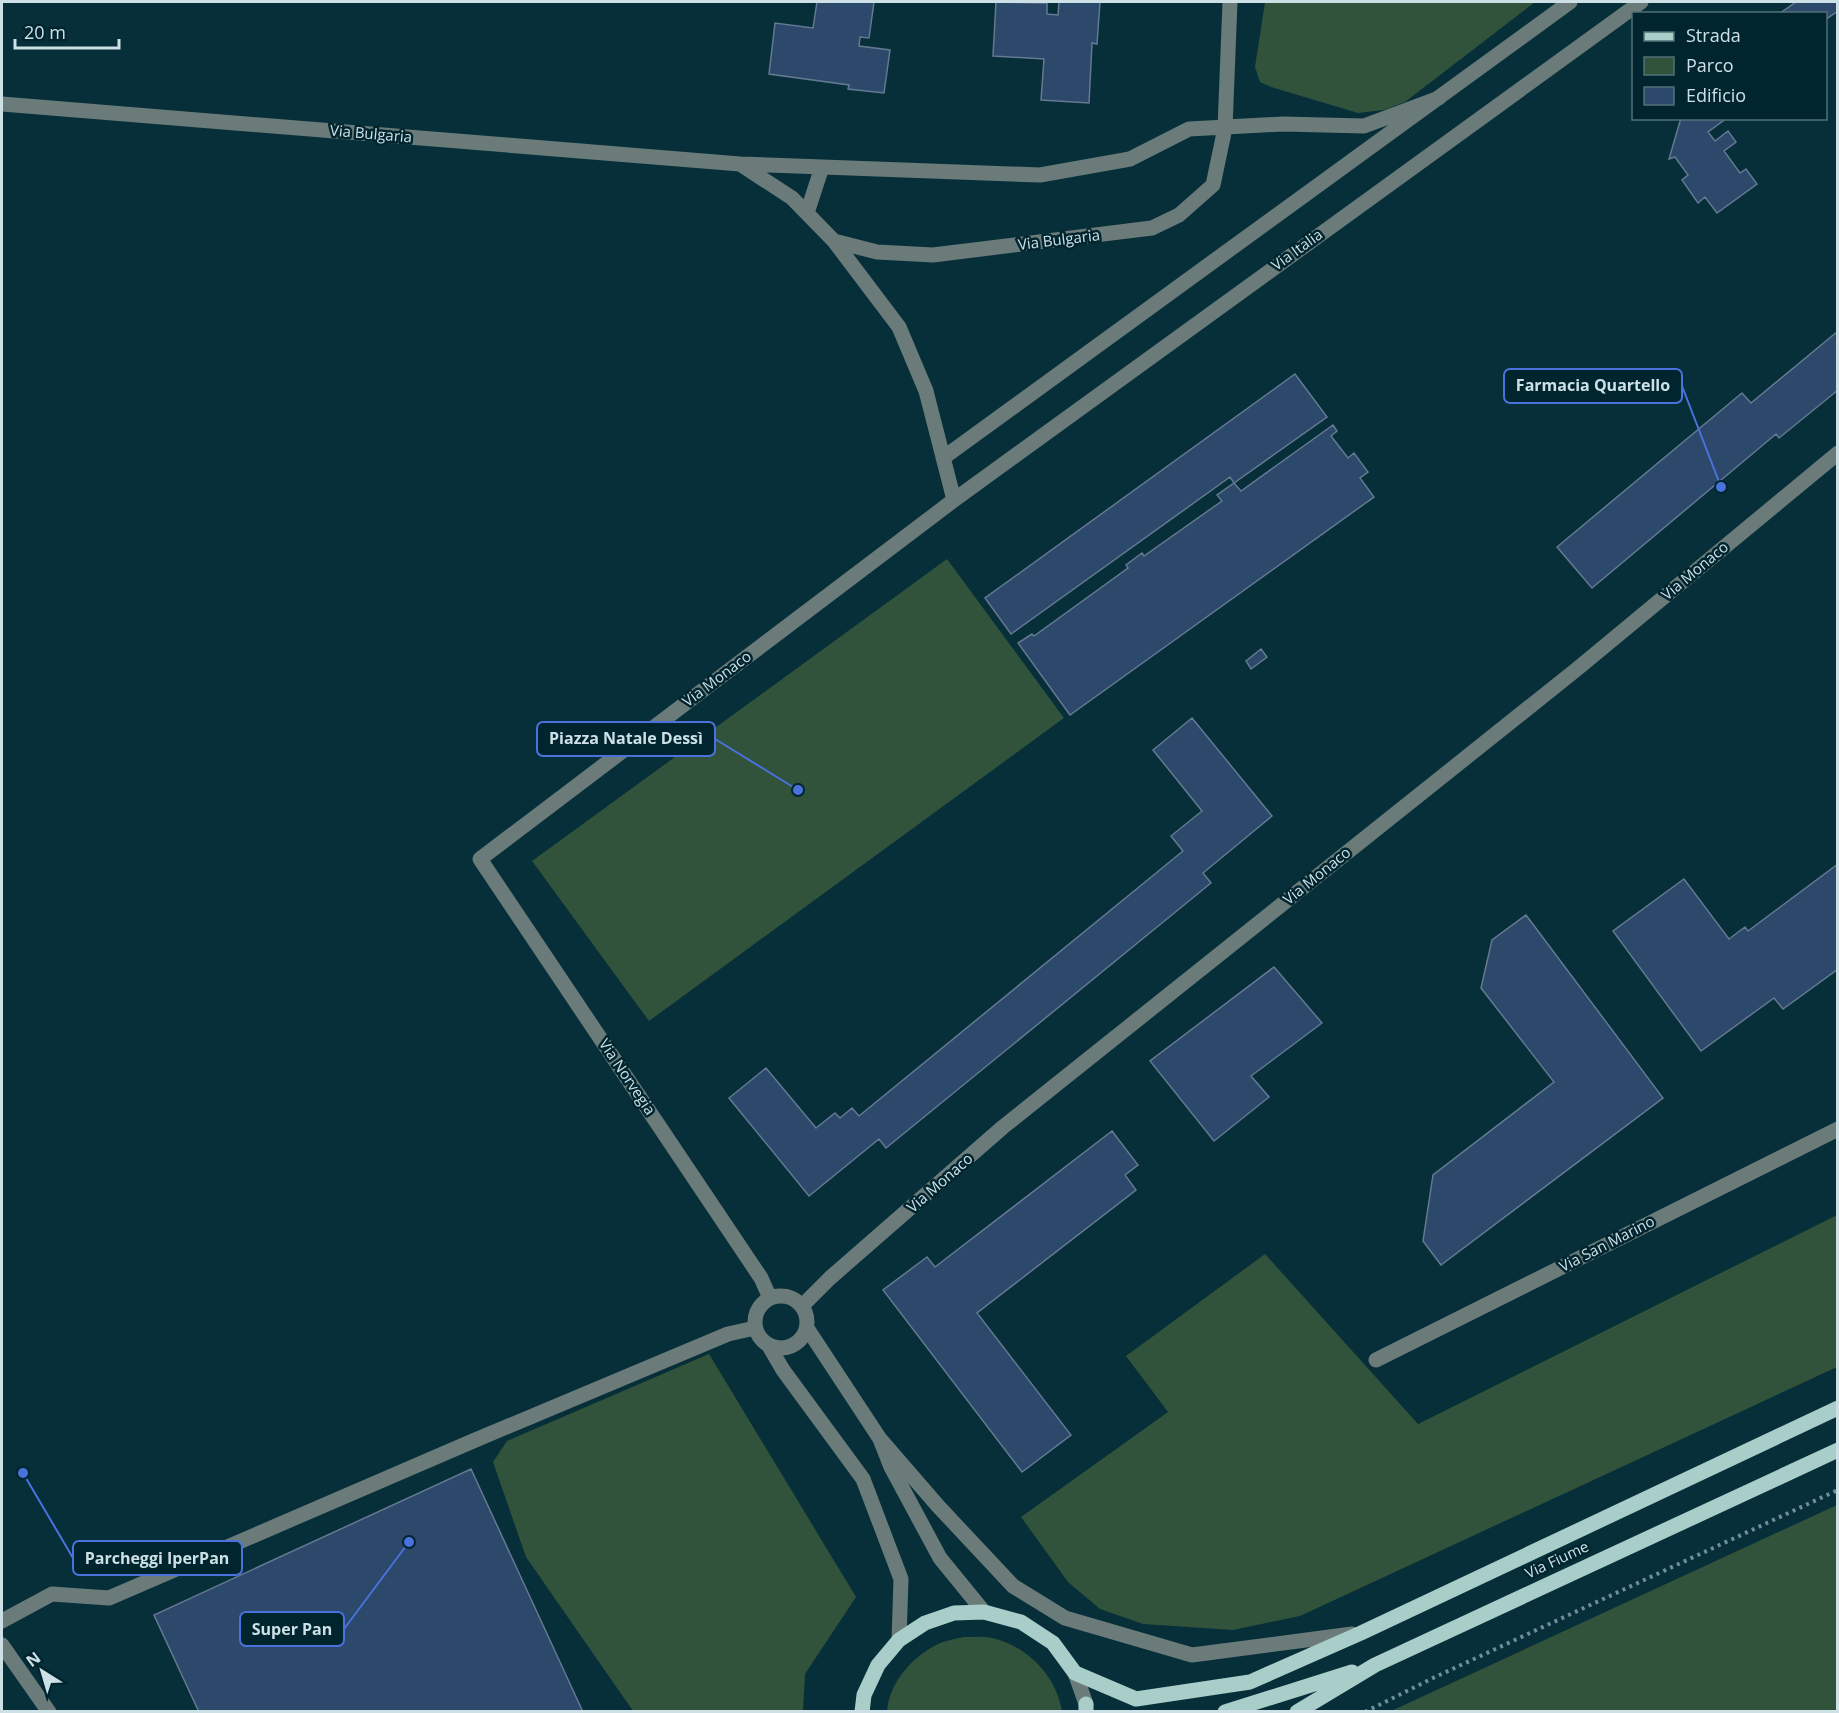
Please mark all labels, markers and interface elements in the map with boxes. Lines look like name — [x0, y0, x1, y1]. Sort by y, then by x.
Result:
scale bar — [15, 12, 118, 50]
legend — [1632, 12, 1827, 120]
text: 20 m — [24, 20, 66, 44]
text: Strada — [1686, 23, 1741, 47]
text: Parco — [1686, 53, 1734, 77]
text: Edificio — [1686, 83, 1746, 107]
street label: Via Bulgaria — [329, 119, 413, 147]
street label: Via Bulgaria — [1017, 224, 1101, 254]
street label: Via Italia — [1267, 224, 1326, 275]
callout: Farmacia Quartello — [1504, 369, 1682, 403]
text: Farmacia Quartello — [1516, 374, 1670, 396]
street label: Via Monaco — [1657, 536, 1732, 604]
street label: Via Monaco — [678, 646, 755, 711]
callout: Piazza Natale Dessì — [537, 722, 715, 756]
text: Piazza Natale Dessì — [549, 727, 703, 749]
street label: Via Monaco — [1279, 842, 1354, 909]
street label: Via Norvegia — [595, 1035, 661, 1118]
street label: Via Monaco — [902, 1148, 977, 1216]
street label: Via San Marino — [1555, 1210, 1658, 1276]
street label: Via Fiume — [1522, 1536, 1592, 1583]
callout: Parcheggi IperPan — [73, 1541, 242, 1575]
text: Parcheggi IperPan — [85, 1547, 229, 1569]
callout: Super Pan — [240, 1612, 344, 1646]
text: Super Pan — [252, 1618, 332, 1640]
north arrow — [12, 1641, 72, 1701]
text: N — [21, 1646, 45, 1672]

